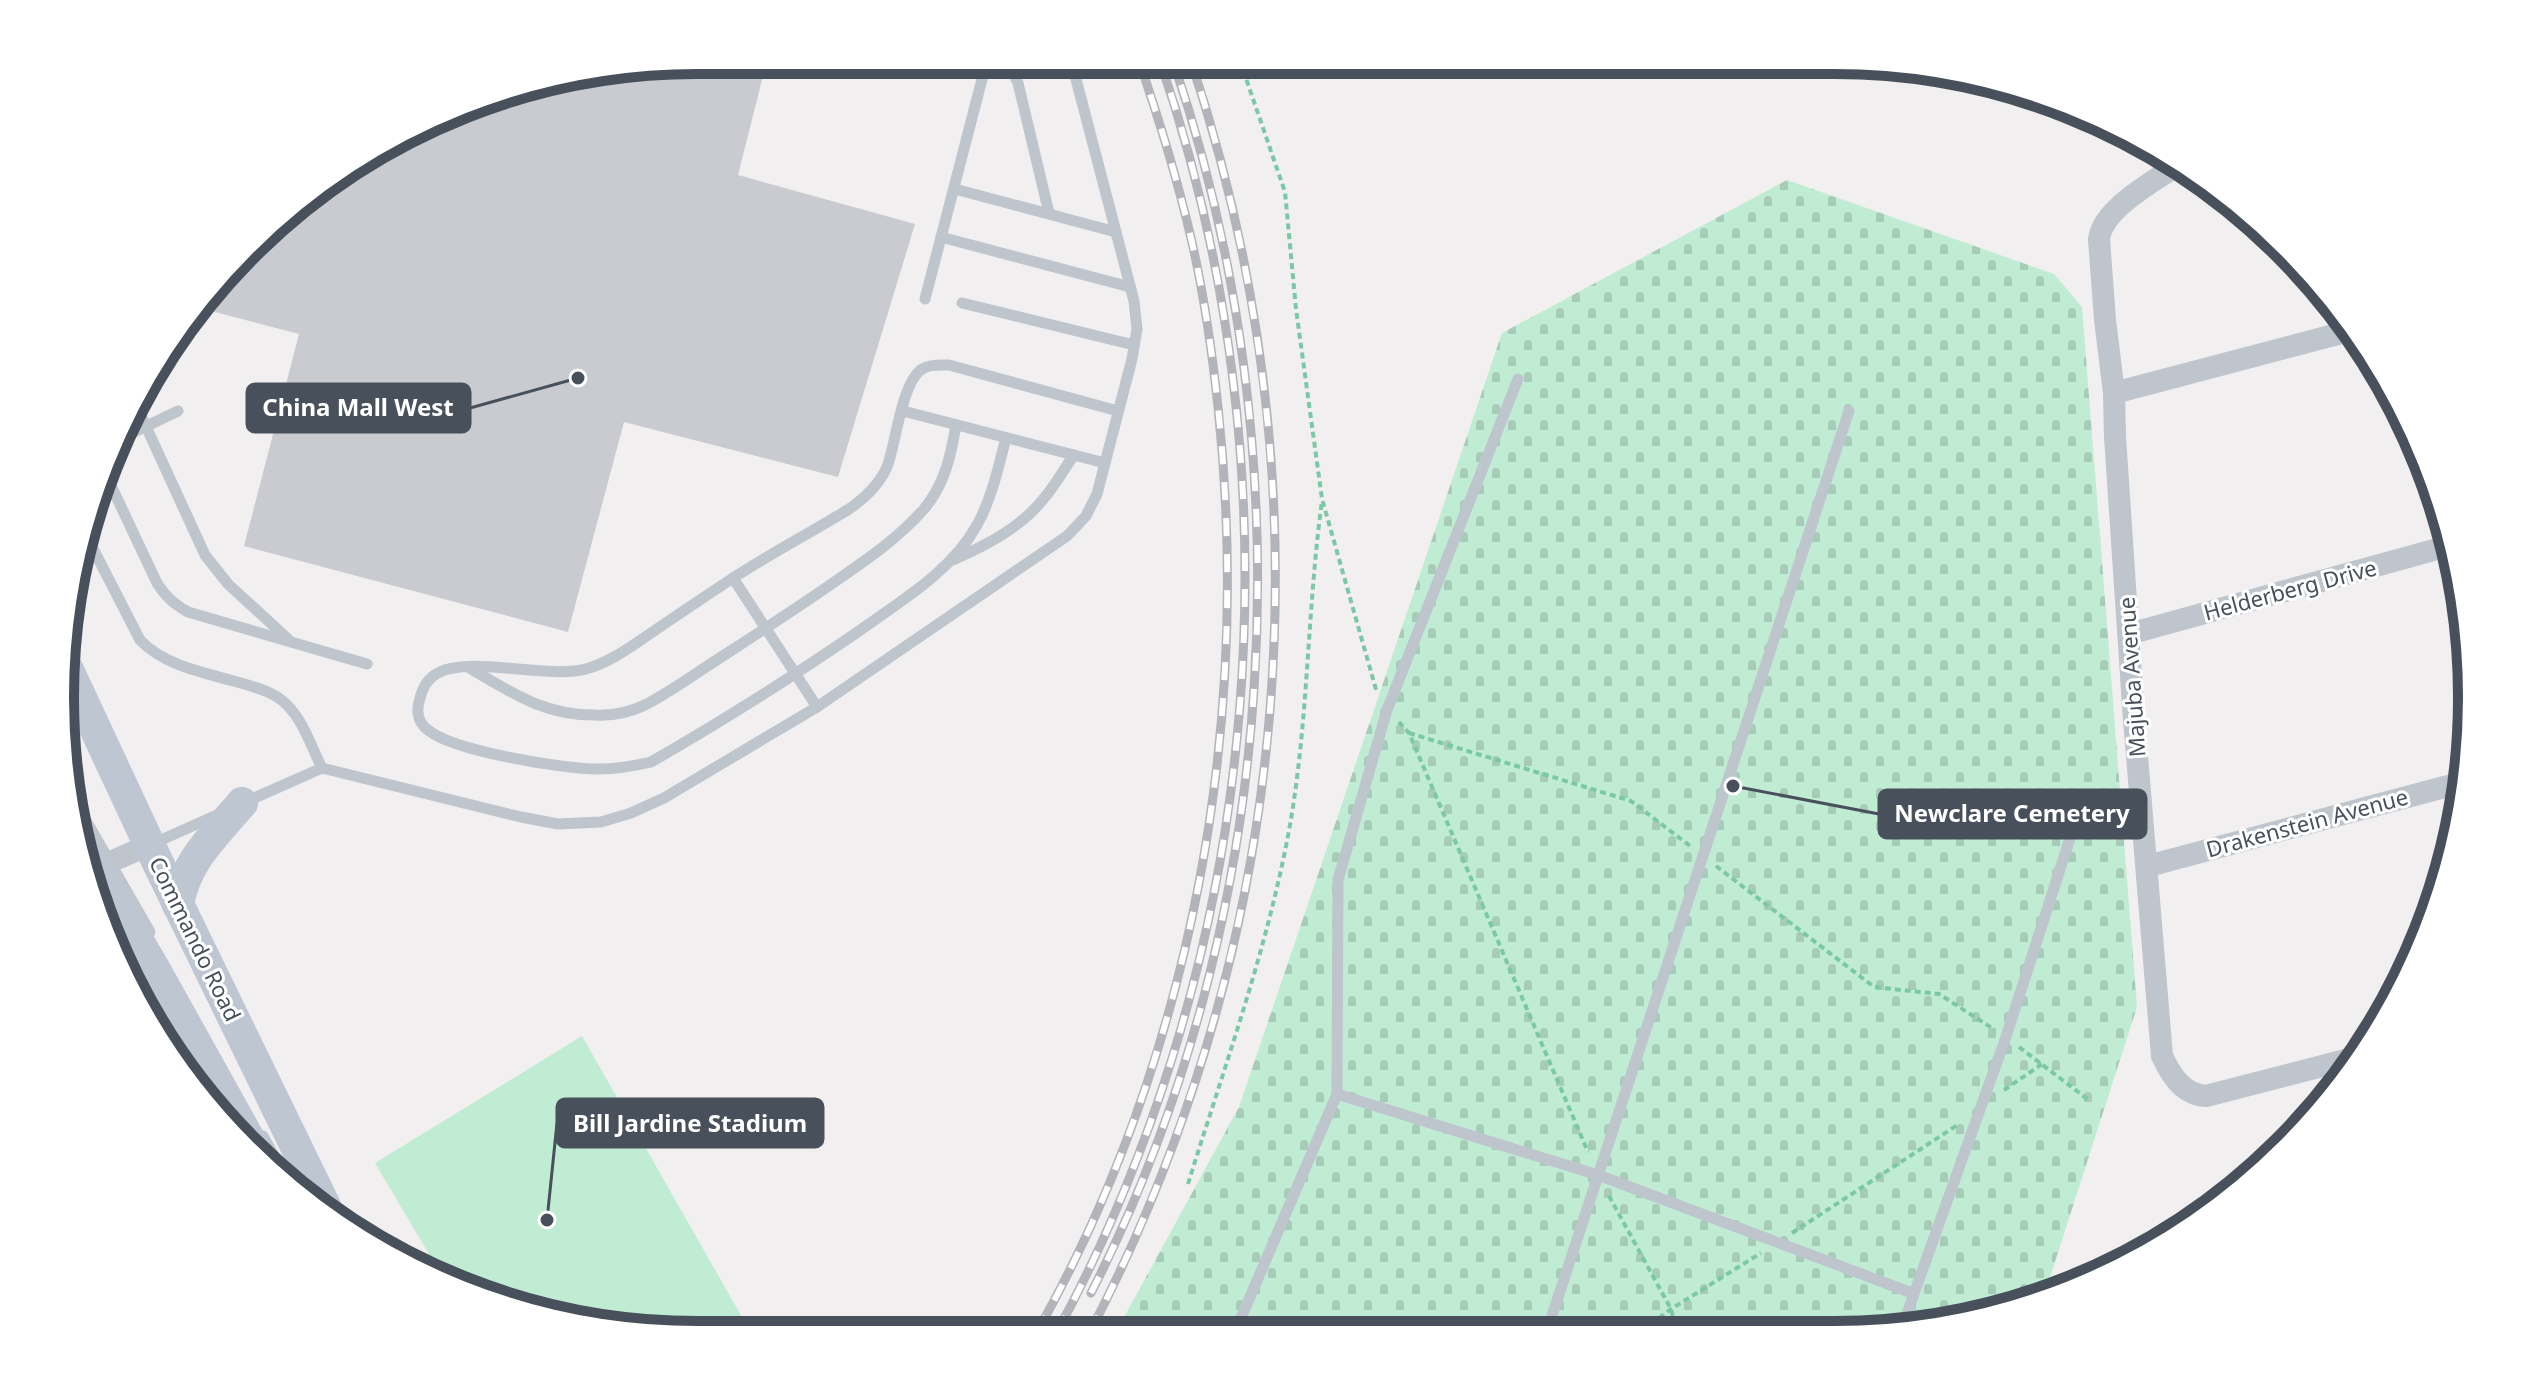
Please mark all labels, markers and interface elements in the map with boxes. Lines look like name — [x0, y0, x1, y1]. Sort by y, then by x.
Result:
callout: China Mall West — [247, 384, 470, 432]
text: China Mall West — [262, 390, 454, 423]
street label: Helderberg Drive — [2200, 552, 2380, 627]
street label: Majuba Avenue — [2110, 596, 2152, 758]
street label: Drakenstein Avenue — [2202, 781, 2411, 863]
callout: Newclare Cemetery — [1879, 790, 2146, 838]
text: Newclare Cemetery — [1894, 796, 2130, 829]
street label: Commando Road — [143, 851, 249, 1026]
callout: Bill Jardine Stadium — [557, 1099, 823, 1147]
text: Bill Jardine Stadium — [573, 1106, 807, 1139]

